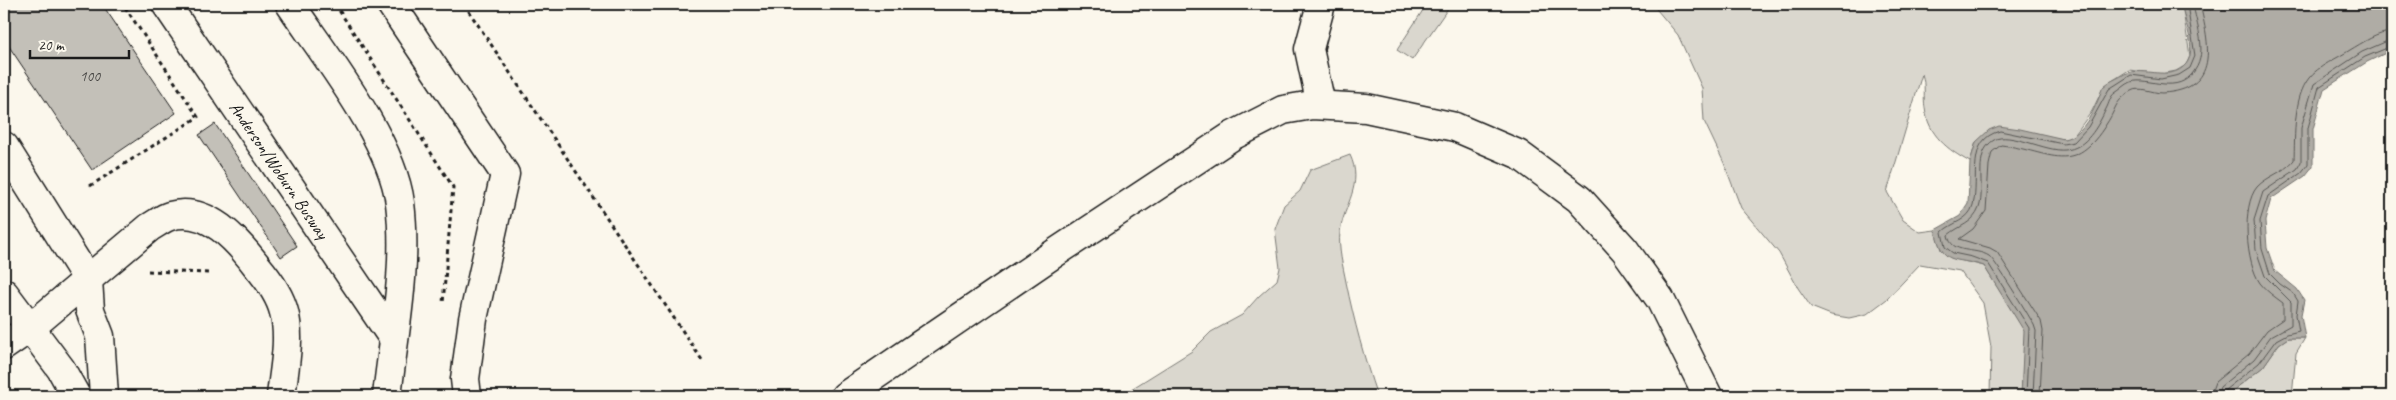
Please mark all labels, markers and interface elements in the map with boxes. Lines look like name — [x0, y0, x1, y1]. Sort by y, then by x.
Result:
scale bar — [30, 28, 129, 60]
text: 20 m — [38, 36, 65, 55]
house number: 100 — [80, 67, 101, 86]
street label: Anderson/Woburn Busway — [225, 97, 334, 245]

